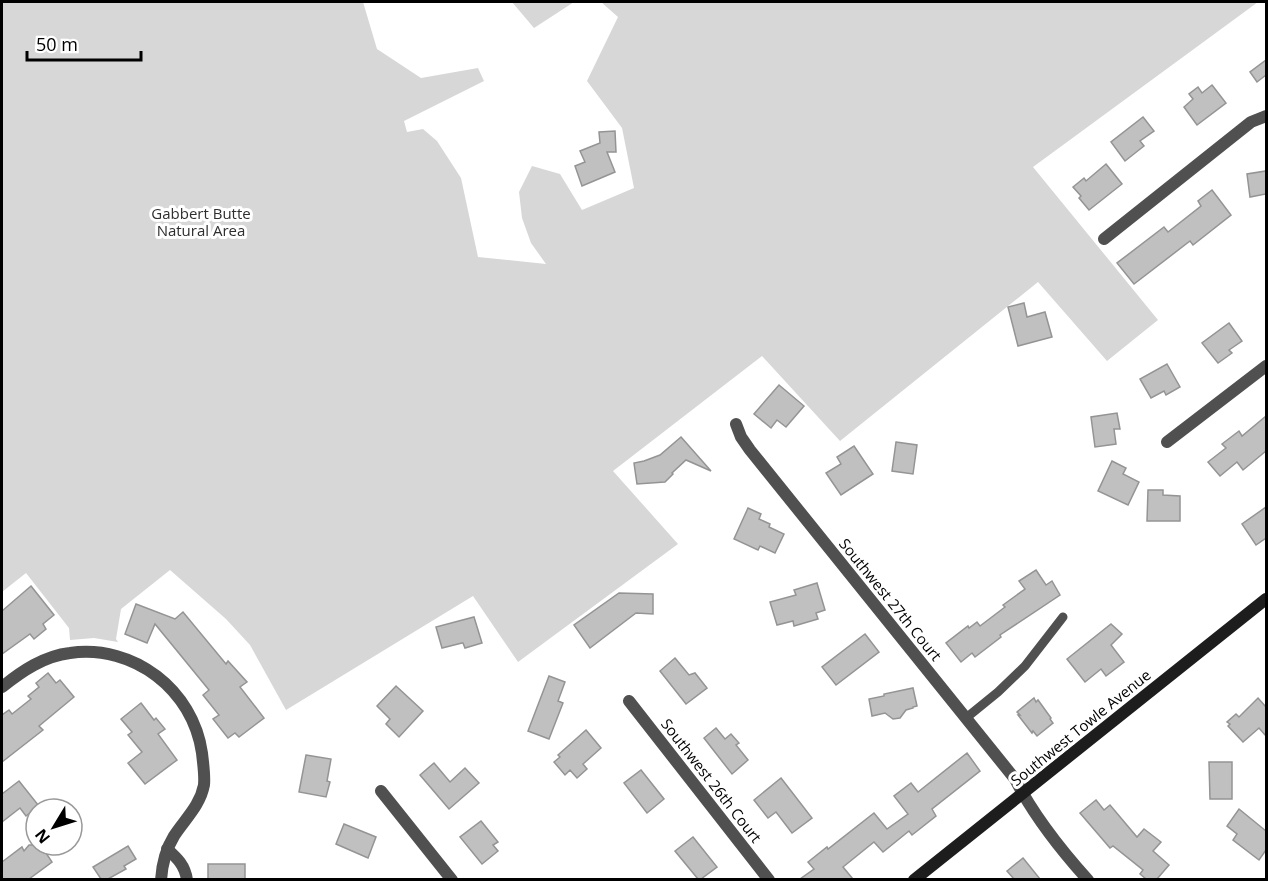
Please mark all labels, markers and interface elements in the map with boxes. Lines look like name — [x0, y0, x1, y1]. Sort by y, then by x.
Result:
scale bar — [27, 24, 141, 62]
text: 50 m — [36, 32, 78, 56]
park label: Gabbert Butte Natural Area — [151, 203, 251, 240]
street label: Southwest 27th Court — [835, 534, 946, 665]
street label: Southwest Towle Avenue — [1006, 664, 1155, 790]
street label: Southwest 26th Court — [657, 714, 767, 847]
north arrow — [24, 797, 84, 857]
text: N — [30, 824, 55, 848]

